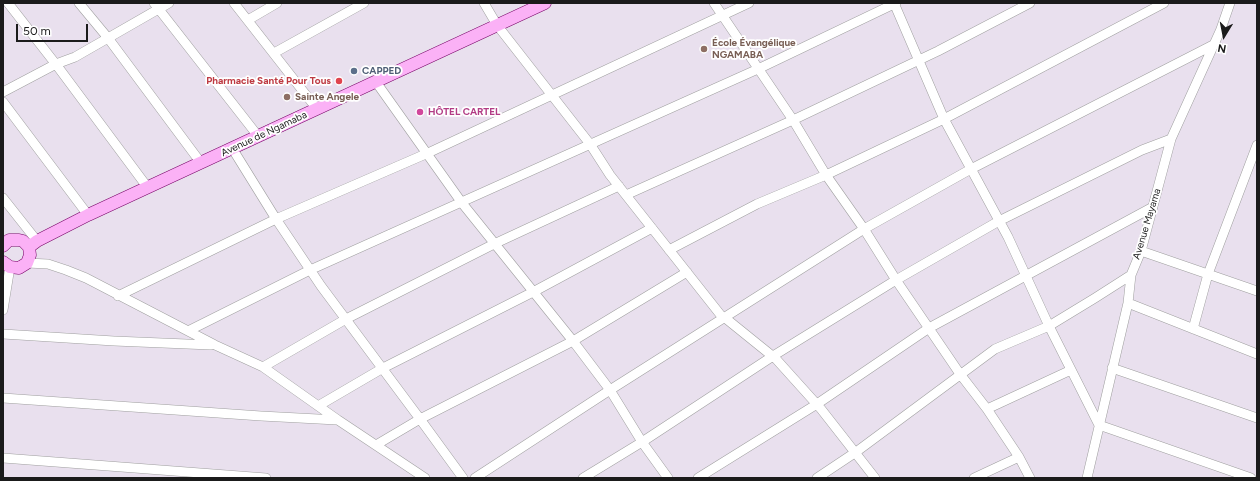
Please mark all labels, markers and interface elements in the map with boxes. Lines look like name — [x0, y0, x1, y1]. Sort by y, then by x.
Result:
scale bar — [18, 16, 90, 42]
north arrow — [1204, 16, 1244, 56]
text: 50 m — [23, 24, 51, 38]
place label: École Évangélique NGAMABA — [712, 37, 796, 60]
text: N — [1217, 41, 1227, 55]
marker: École Évangélique NGAMABA — [699, 44, 709, 54]
place label: CAPPED — [362, 65, 401, 77]
marker: CAPPED — [349, 66, 359, 76]
place label: Pharmacie Santé Pour Tous — [206, 75, 331, 87]
marker: Pharmacie Santé Pour Tous — [334, 76, 344, 86]
place label: Sainte Angele — [295, 91, 359, 103]
marker: Sainte Angele — [282, 92, 292, 102]
place label: HÔTEL CARTEL — [428, 106, 500, 118]
marker: HÔTEL CARTEL — [415, 107, 425, 117]
street label: Avenue de Ngamaba — [219, 109, 309, 159]
street label: Avenue Mayama — [1130, 187, 1164, 261]

